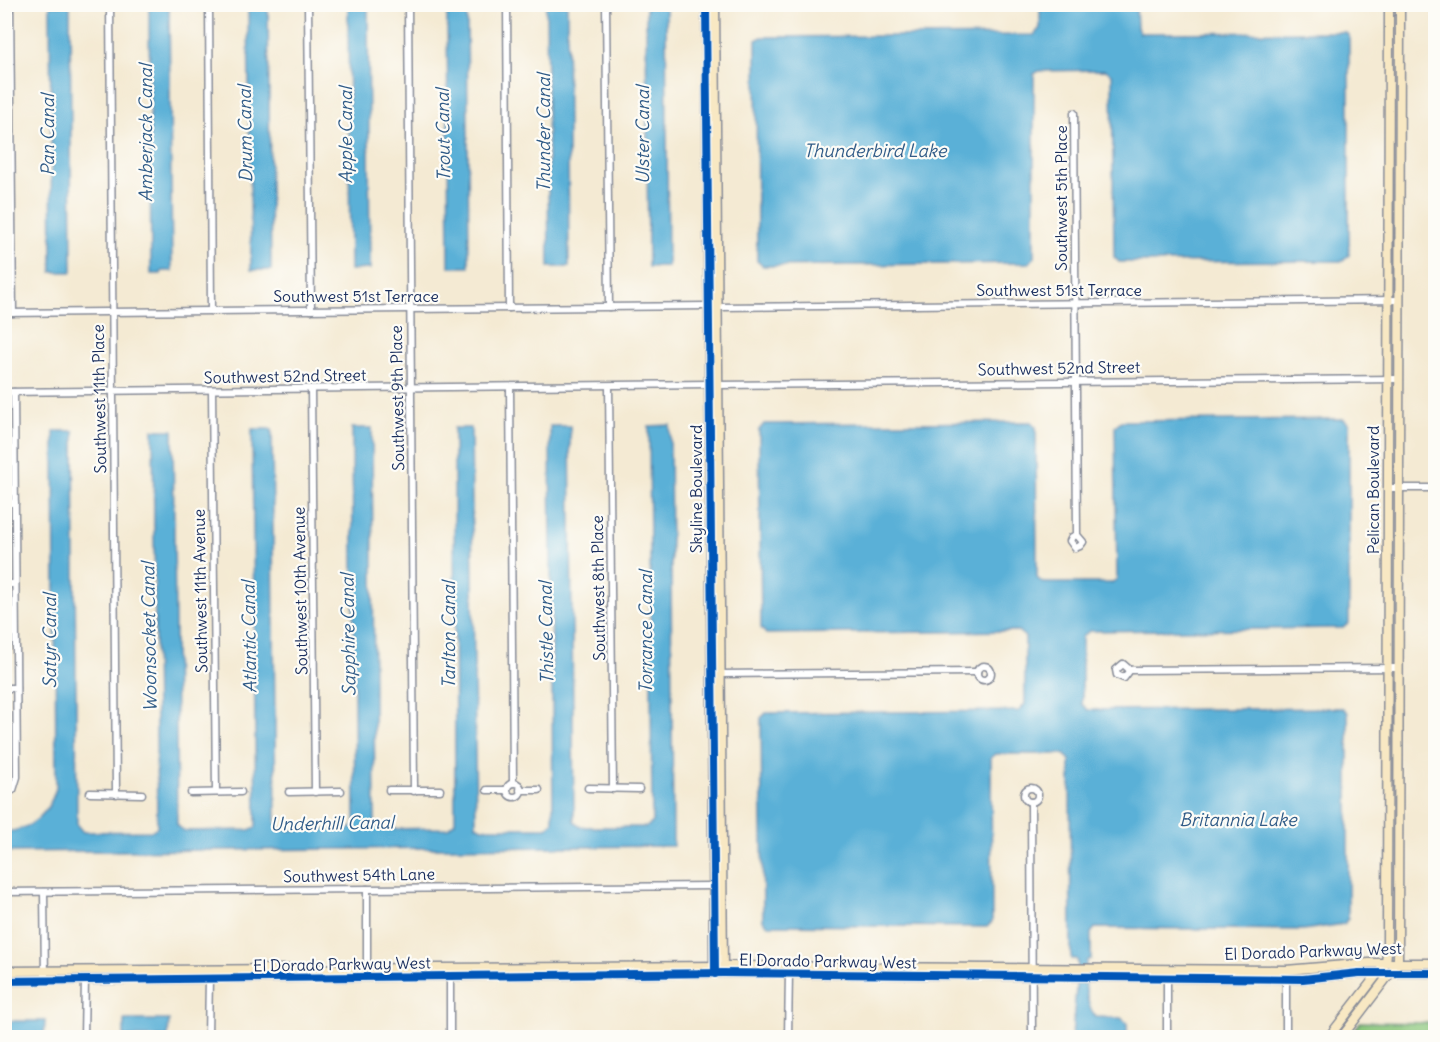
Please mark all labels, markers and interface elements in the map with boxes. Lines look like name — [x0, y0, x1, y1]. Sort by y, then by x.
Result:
water label: Amberjack Canal — [134, 61, 157, 202]
water label: Thunder Canal — [532, 70, 555, 193]
water label: Drum Canal — [233, 82, 257, 183]
water label: Ulster Canal — [631, 83, 654, 184]
water label: Apple Canal — [334, 84, 357, 183]
water label: Trout Canal — [431, 85, 455, 182]
water label: Pan Canal — [36, 91, 59, 176]
street label: Southwest 5th Place — [1051, 125, 1071, 271]
water label: Thunderbird Lake — [804, 139, 948, 162]
street label: Southwest 51st Terrace — [976, 280, 1142, 300]
street label: Southwest 51st Terrace — [273, 286, 439, 306]
street label: Southwest 11th Place — [88, 324, 110, 474]
street label: Southwest 9th Place — [386, 325, 408, 471]
street label: Southwest 52nd Street — [978, 357, 1141, 379]
street label: Southwest 52nd Street — [204, 365, 367, 387]
street label: Skyline Boulevard — [686, 425, 706, 553]
street label: Pelican Boulevard — [1363, 426, 1383, 554]
street label: Southwest 10th Avenue — [289, 507, 311, 675]
street label: Southwest 11th Avenue — [189, 509, 211, 673]
street label: Southwest 8th Place — [587, 515, 609, 661]
water label: Woonsocket Canal — [136, 559, 162, 712]
water label: Torrance Canal — [634, 567, 657, 694]
water label: Sapphire Canal — [335, 570, 361, 697]
water label: Atlantic Canal — [236, 578, 261, 693]
water label: Tarlton Canal — [437, 578, 460, 689]
water label: Thistle Canal — [534, 578, 558, 685]
water label: Satyr Canal — [38, 591, 61, 688]
water label: Britannia Lake — [1179, 808, 1298, 831]
water label: Underhill Canal — [270, 810, 397, 836]
street label: Southwest 54th Lane — [283, 864, 435, 886]
street label: El Dorado Parkway West — [1224, 938, 1403, 964]
street label: El Dorado Parkway West — [739, 949, 918, 973]
street label: El Dorado Parkway West — [253, 952, 432, 976]

